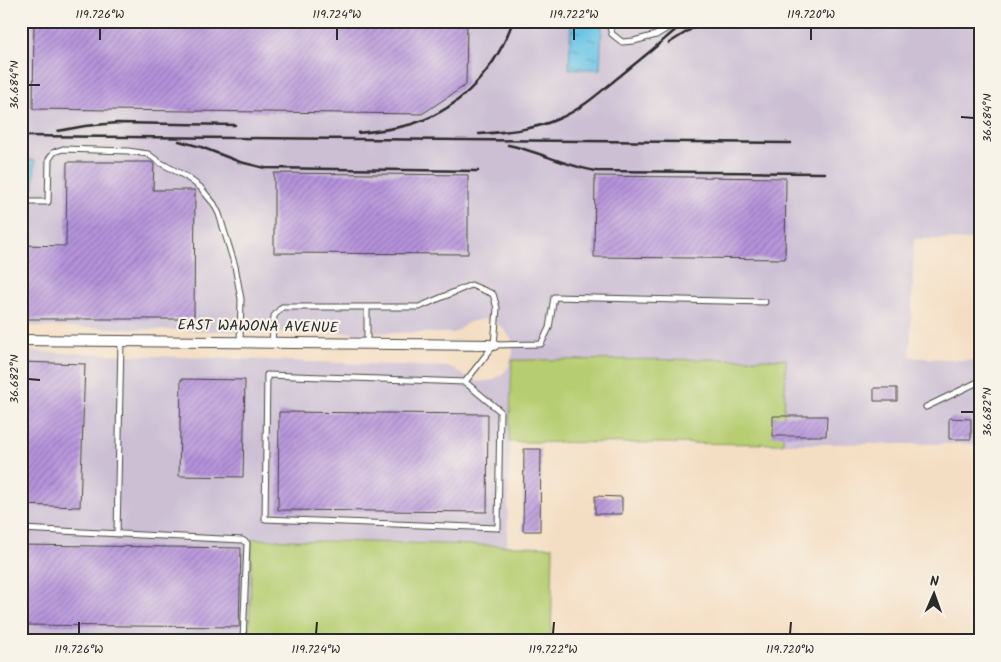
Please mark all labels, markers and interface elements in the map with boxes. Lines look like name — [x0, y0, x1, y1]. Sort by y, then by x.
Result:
text: 119.726°W — [76, 5, 124, 24]
text: 119.724°W — [313, 5, 361, 24]
text: 119.722°W — [549, 5, 599, 24]
text: 119.720°W — [787, 5, 835, 24]
text: 36.684°N — [5, 60, 24, 110]
text: 36.684°N — [978, 93, 997, 143]
street label: EAST WAWONA AVENUE — [177, 314, 340, 340]
text: 36.682°N — [5, 354, 24, 404]
text: 36.682°N — [978, 387, 997, 437]
north arrow — [908, 570, 958, 620]
text: N — [930, 571, 939, 593]
text: 119.726°W — [55, 640, 103, 659]
text: 119.724°W — [292, 640, 340, 659]
text: 119.722°W — [528, 640, 578, 659]
text: 119.720°W — [766, 640, 814, 659]

